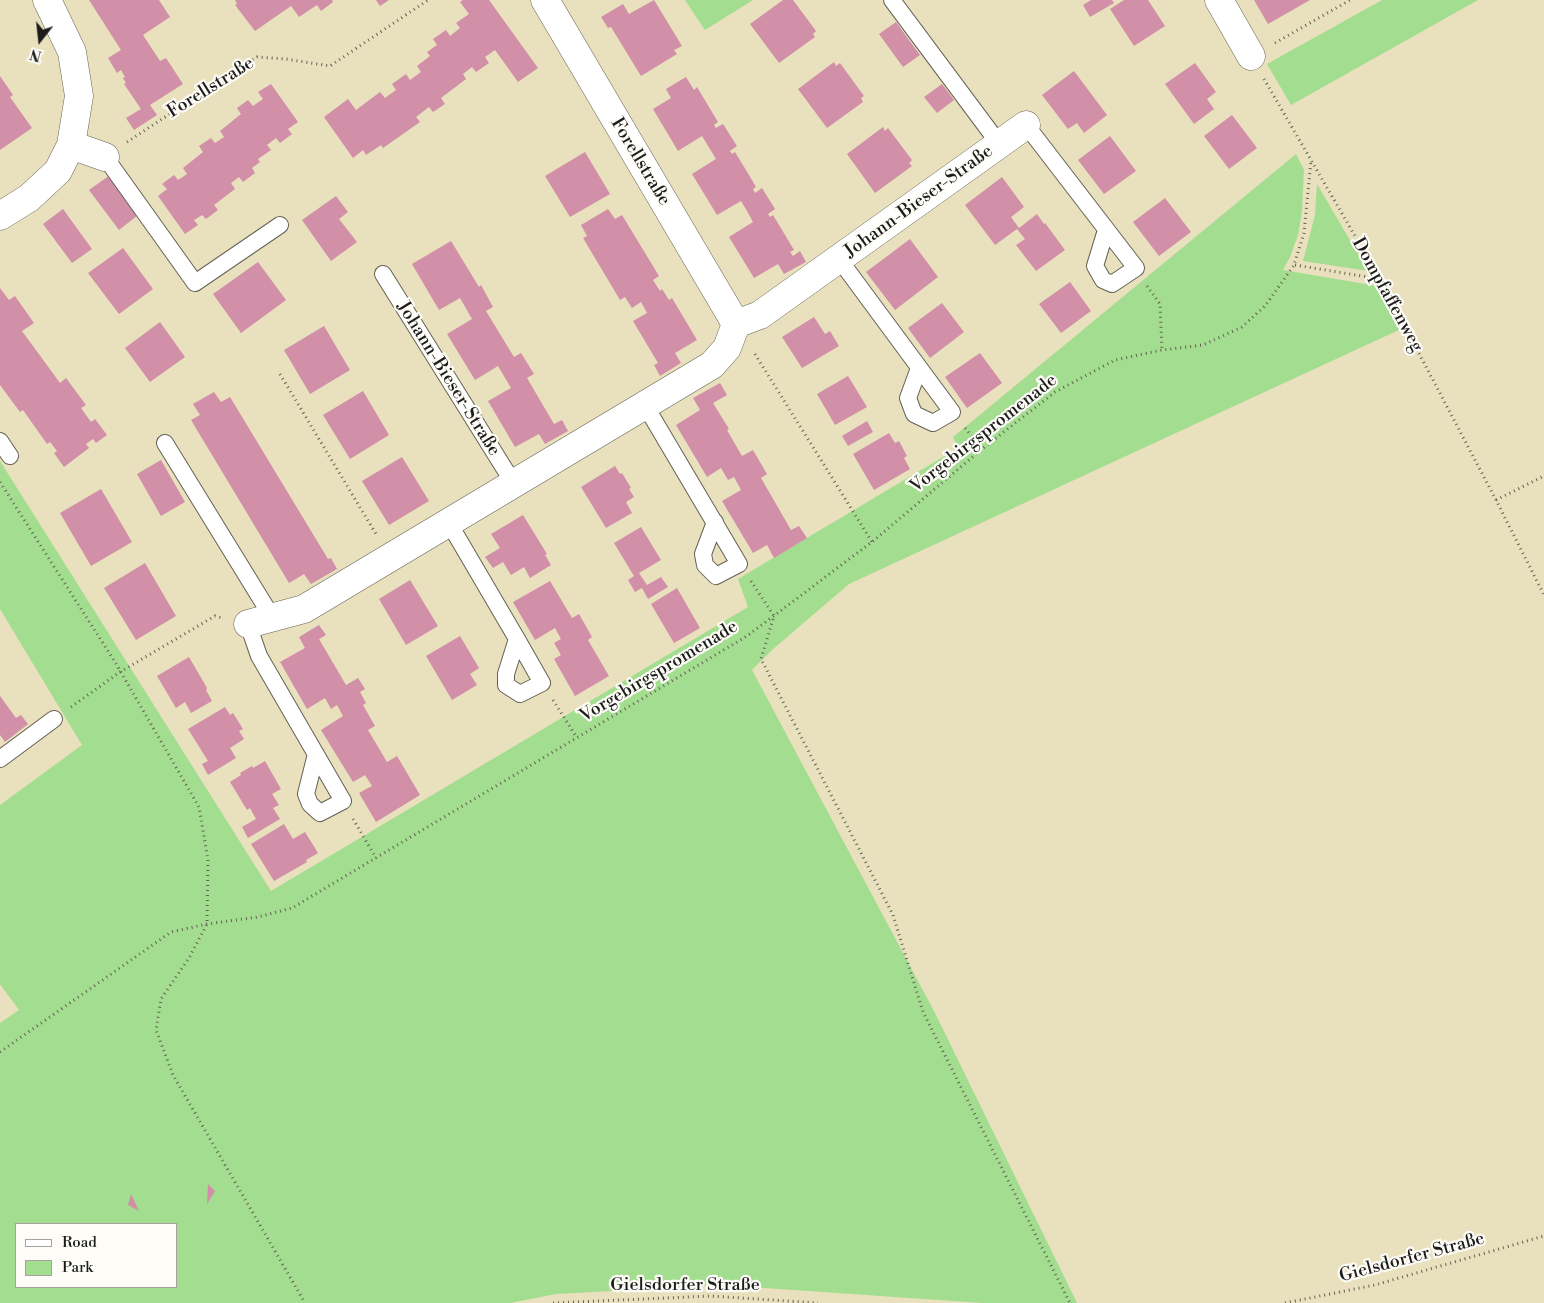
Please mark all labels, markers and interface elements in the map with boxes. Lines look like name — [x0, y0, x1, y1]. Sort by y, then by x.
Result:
north arrow — [15, 15, 65, 65]
text: N — [28, 44, 44, 65]
street label: Forellstraße — [164, 53, 258, 123]
street label: Forellstraße — [605, 114, 675, 210]
street label: Johann-Bieser-Straße — [841, 141, 997, 263]
street label: Dompfaffenweg — [1347, 234, 1427, 356]
street label: Johann-Bieser-Straße — [392, 298, 504, 460]
street label: Vorgebirgspromenade — [906, 370, 1062, 498]
street label: Vorgebirgspromenade — [576, 616, 742, 728]
legend — [15, 1223, 178, 1288]
street label: Gielsdorfer Straße — [1337, 1228, 1487, 1288]
text: Road — [62, 1233, 97, 1252]
text: Park — [62, 1258, 93, 1277]
street label: Gielsdorfer Straße — [610, 1275, 760, 1297]

